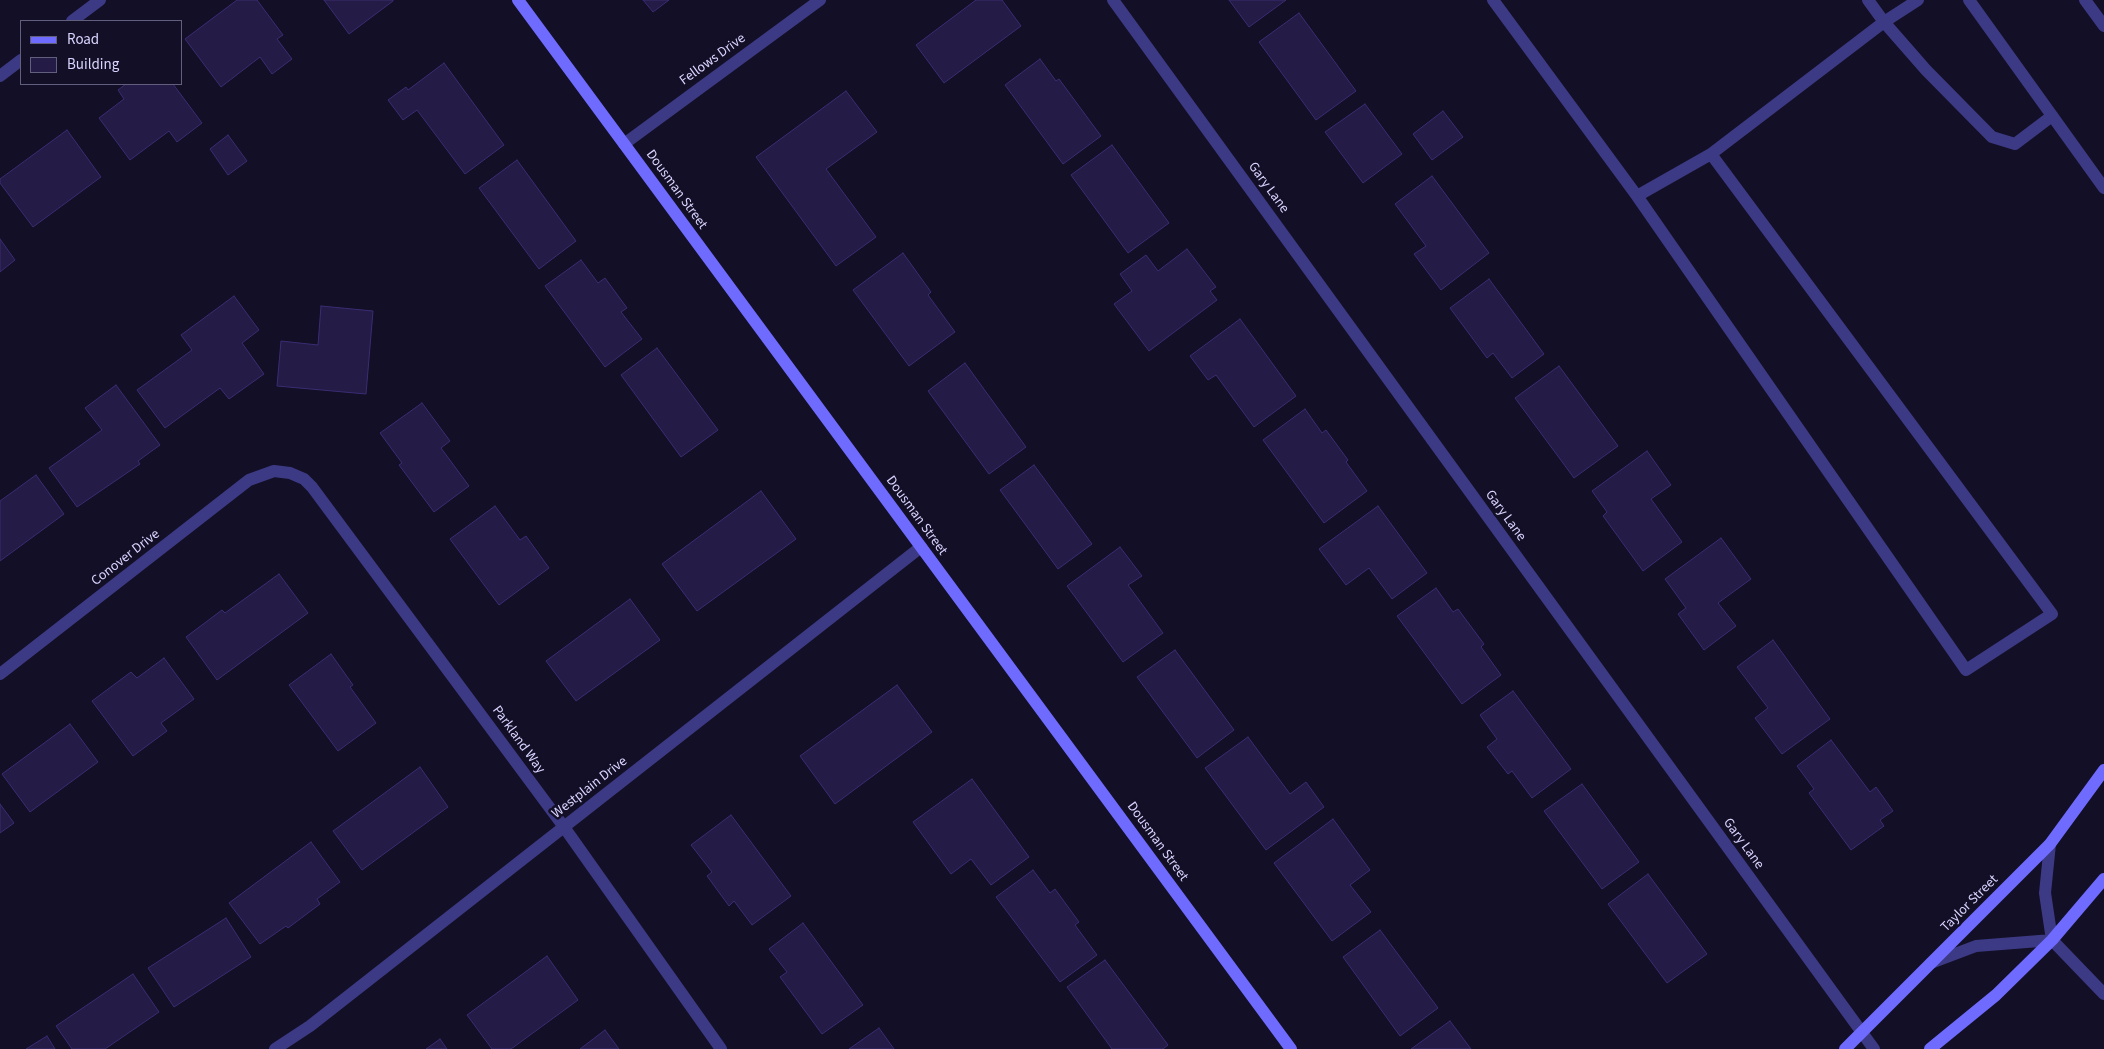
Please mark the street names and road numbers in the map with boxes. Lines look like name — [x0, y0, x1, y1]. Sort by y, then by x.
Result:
street label: Fellows Drive — [677, 30, 749, 90]
street label: Dousman Street — [642, 147, 710, 233]
street label: Gary Lane — [1244, 159, 1292, 217]
street label: Dousman Street — [882, 473, 950, 559]
street label: Gary Lane — [1481, 487, 1529, 545]
street label: Conover Drive — [88, 526, 164, 590]
street label: Parkland Way — [488, 703, 548, 777]
street label: Westplain Drive — [549, 753, 631, 823]
street label: Dousman Street — [1123, 799, 1191, 885]
street label: Gary Lane — [1719, 815, 1767, 873]
street label: Taylor Street — [1938, 872, 2002, 936]

